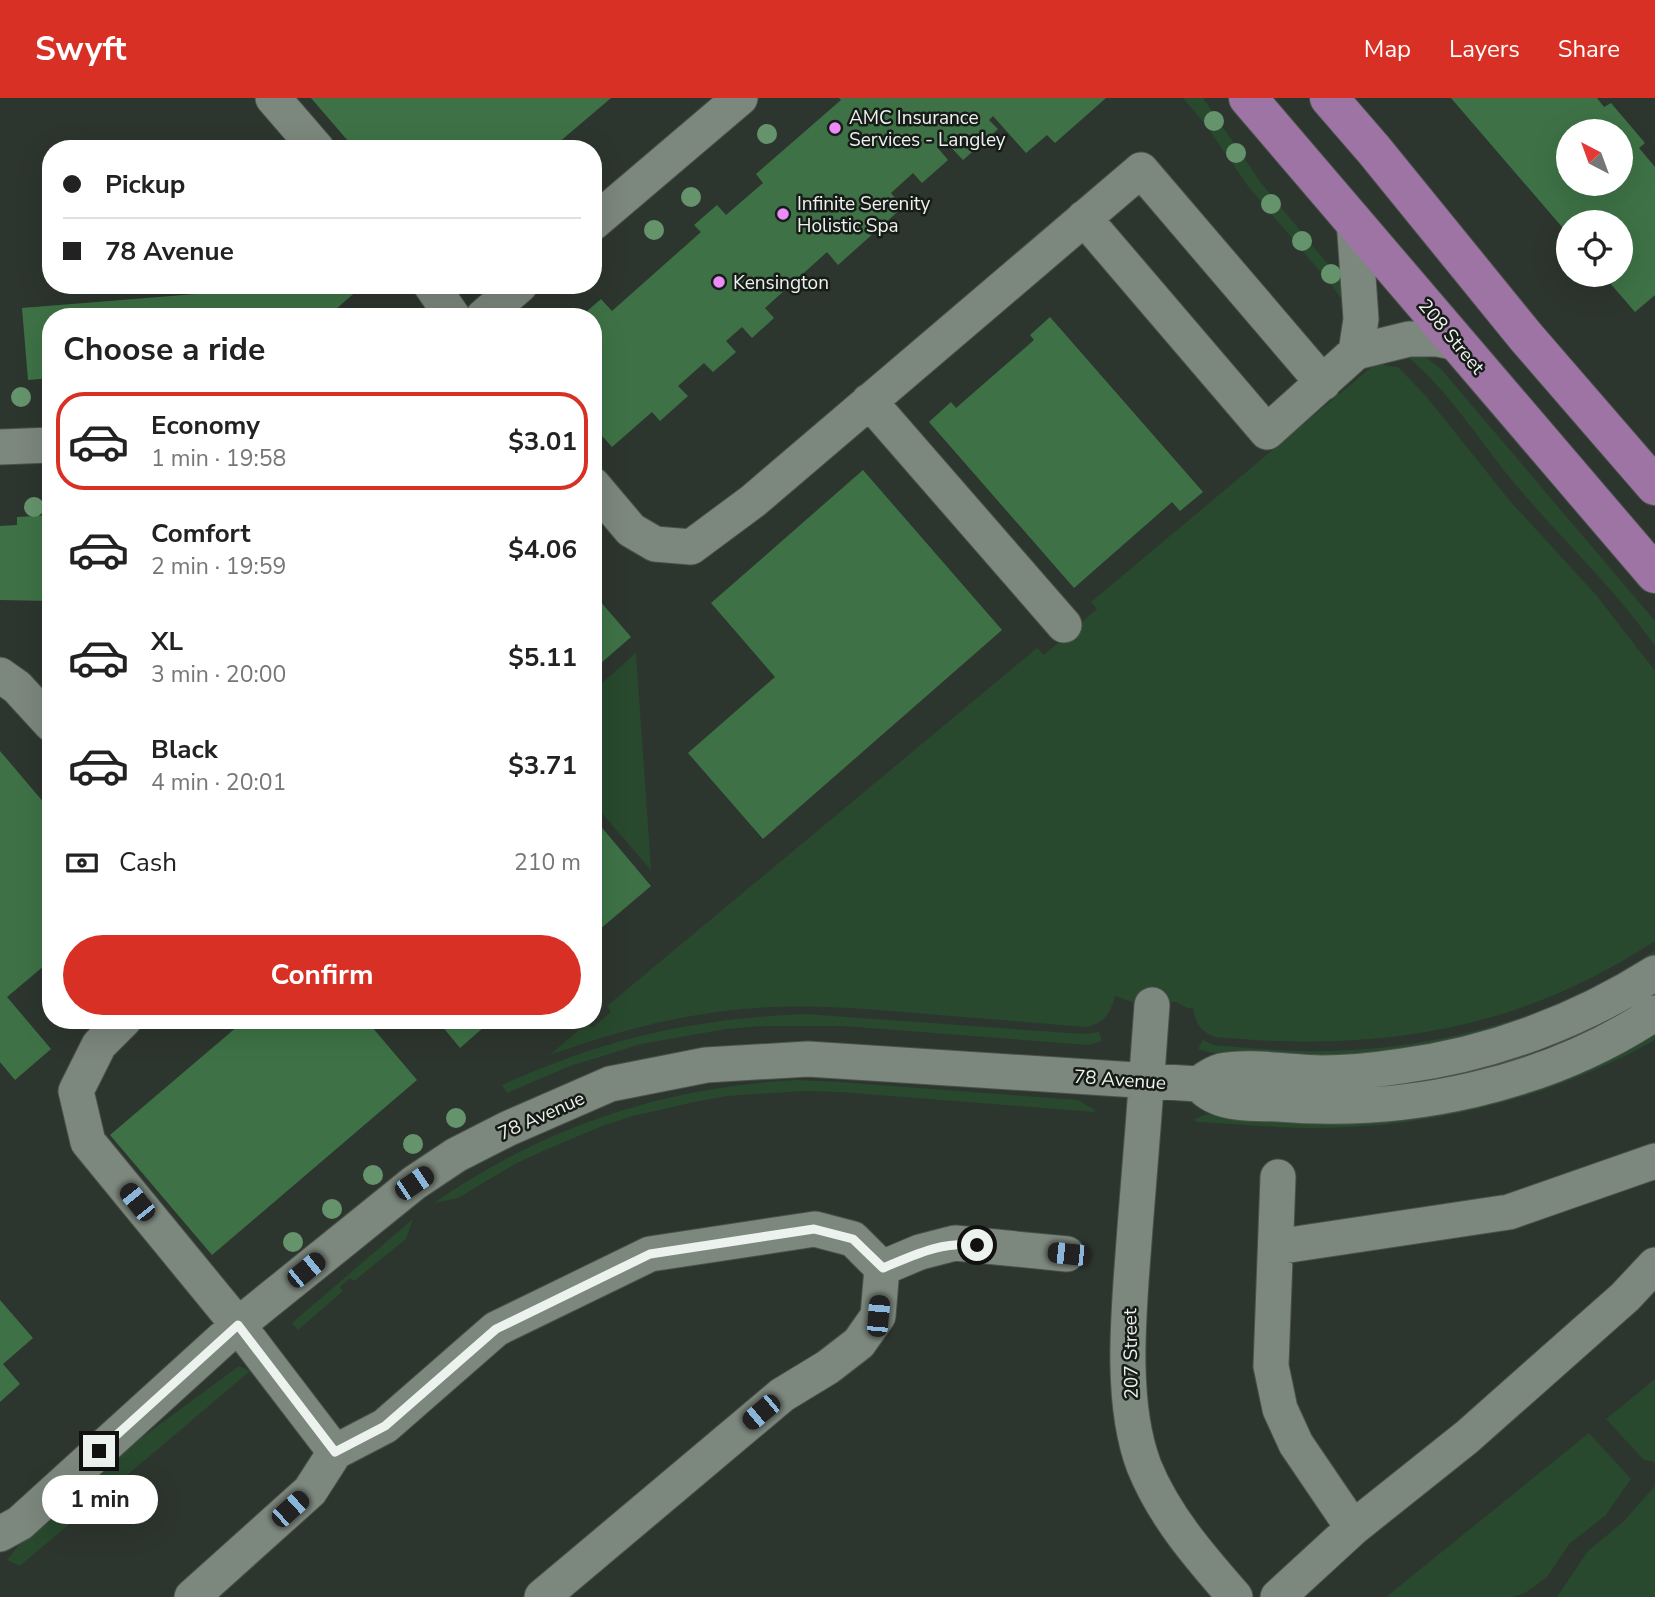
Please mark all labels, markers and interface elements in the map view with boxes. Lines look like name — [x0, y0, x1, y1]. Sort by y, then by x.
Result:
text: Swyft — [35, 27, 126, 72]
text: Map — [1364, 33, 1411, 65]
text: Layers — [1449, 33, 1520, 65]
text: Share — [1558, 33, 1620, 65]
place label: AMC Insurance Services - Langley — [849, 105, 1006, 153]
north arrow — [1556, 119, 1633, 196]
map controls — [1556, 119, 1633, 287]
marker: AMC Insurance Services - Langley — [827, 120, 843, 136]
text: Pickup — [105, 167, 185, 202]
place label: Infinite Serenity Holistic Spa — [797, 191, 931, 239]
marker: Infinite Serenity Holistic Spa — [775, 206, 791, 222]
button: locate — [1556, 210, 1633, 287]
text: 78 Avenue — [105, 234, 234, 269]
place label: Kensington — [733, 270, 829, 296]
marker: Kensington — [711, 274, 727, 290]
street label: 208 Street — [1412, 293, 1491, 380]
text: Choose a ride — [63, 328, 265, 371]
text: Economy — [151, 408, 260, 443]
icon: car — [67, 410, 130, 473]
text: $3.01 — [508, 424, 577, 459]
text: 1 min · 19:58 — [151, 443, 286, 474]
text: Comfort — [151, 516, 251, 551]
icon: car — [67, 518, 130, 581]
text: $4.06 — [508, 532, 577, 567]
text: 2 min · 19:59 — [151, 551, 286, 582]
text: XL — [151, 624, 183, 659]
icon: car — [67, 626, 130, 689]
text: $5.11 — [508, 640, 577, 675]
text: 3 min · 20:00 — [151, 659, 286, 690]
text: Black — [151, 732, 218, 767]
icon: car — [67, 734, 130, 797]
text: $3.71 — [508, 748, 577, 783]
text: 4 min · 20:01 — [151, 767, 286, 798]
icon: cash — [63, 844, 101, 882]
text: Cash — [119, 845, 177, 880]
text: 210 m — [514, 847, 581, 878]
button: Confirm — [63, 935, 581, 1015]
street label: 78 Avenue — [1073, 1064, 1167, 1096]
street label: 78 Avenue — [494, 1085, 589, 1147]
car — [391, 1163, 438, 1203]
car — [116, 1179, 159, 1225]
route start — [961, 1229, 993, 1261]
car — [1047, 1241, 1090, 1267]
car — [284, 1249, 329, 1291]
car — [866, 1294, 891, 1338]
street label: 207 Street — [1117, 1308, 1145, 1400]
car — [739, 1390, 784, 1434]
route end — [83, 1435, 115, 1467]
callout: 1 min — [41, 1476, 157, 1524]
text: 1 min — [70, 1484, 130, 1515]
car — [268, 1487, 313, 1531]

